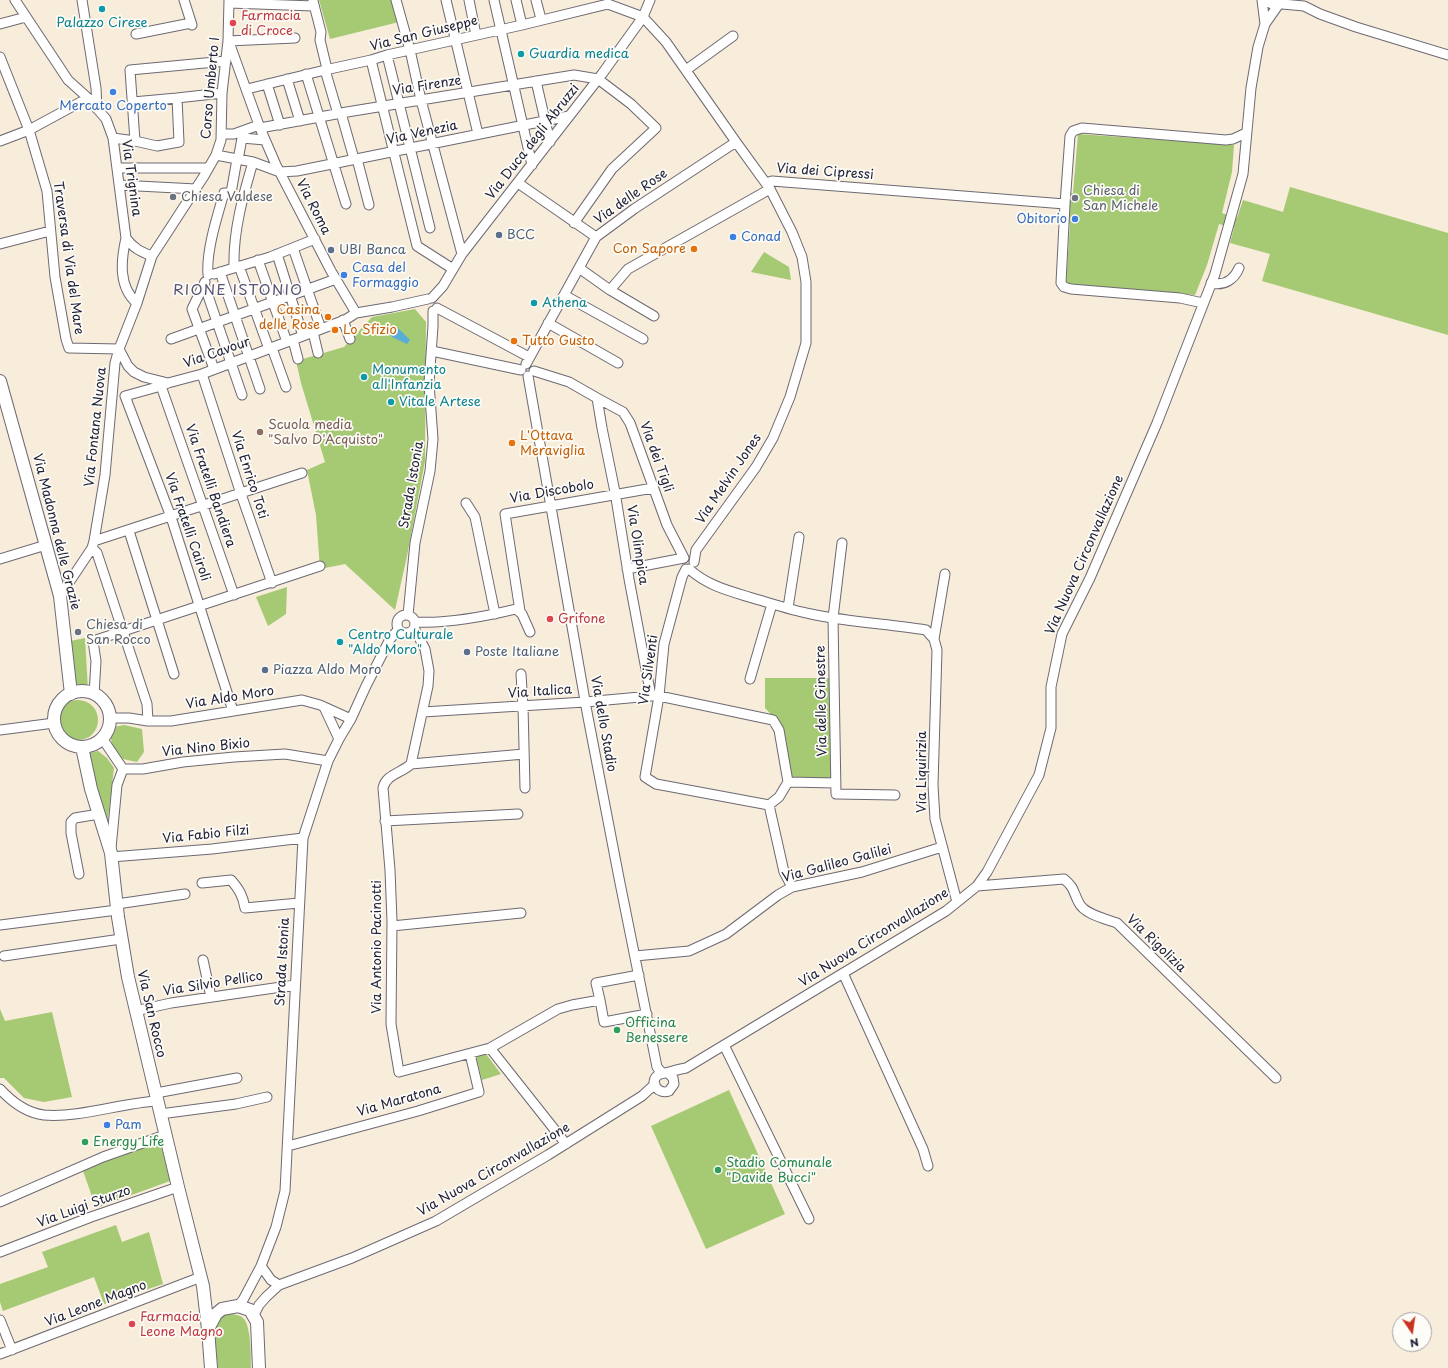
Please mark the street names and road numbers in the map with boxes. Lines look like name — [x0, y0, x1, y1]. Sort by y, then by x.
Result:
street label: Via San Giuseppe — [369, 13, 479, 55]
street label: Corso Umberto I — [199, 36, 223, 140]
street label: Via Firenze — [391, 73, 463, 99]
street label: Via Duca degli Abruzzi — [483, 81, 583, 203]
street label: Via Venezia — [385, 118, 459, 148]
street label: Via Trignina — [118, 139, 144, 217]
street label: Via dei Cipressi — [776, 161, 874, 183]
street label: Via delle Rose — [591, 166, 671, 228]
street label: Via Roma — [292, 177, 334, 237]
street label: Traversa di Via del Mare — [50, 180, 86, 336]
street label: Via Cavour — [182, 334, 252, 372]
street label: Via Fontana Nuova — [82, 366, 110, 488]
street label: Via dei Tigli — [636, 420, 676, 494]
street label: Via Fratelli Bandiera — [182, 422, 238, 550]
street label: Via Enrico Toti — [227, 429, 271, 521]
street label: Via Melvin Jones — [693, 431, 765, 527]
street label: Strada Istonia — [397, 440, 427, 530]
street label: Via Madonna delle Grazie — [29, 452, 83, 612]
street label: Via Fratelli Cairoli — [161, 471, 213, 583]
street label: Via Nuova Circonvallazione — [1043, 473, 1127, 637]
street label: Via Discobolo — [509, 477, 595, 507]
street label: Via Olimpica — [623, 504, 651, 586]
street label: Via Silventi — [636, 634, 662, 706]
street label: Via delle Ginestre — [813, 645, 831, 757]
street label: Via dello Stadio — [587, 675, 619, 773]
street label: Via Italica — [507, 682, 573, 702]
street label: Via Aldo Moro — [185, 683, 275, 713]
street label: Via Liquirizia — [914, 731, 930, 813]
street label: Via Nino Bixio — [161, 736, 251, 760]
street label: Via Fabio Filzi — [162, 823, 250, 847]
street label: Via Galileo Galilei — [781, 842, 893, 886]
street label: Via Antonio Pacinotti — [369, 880, 385, 1014]
street label: Via Nuova Circonvallazione — [796, 886, 952, 990]
street label: Via Rigolizia — [1123, 912, 1189, 976]
street label: Strada Istonia — [273, 917, 293, 1007]
street label: Via Silvio Pellico — [162, 968, 264, 1000]
street label: Via San Rocco — [133, 969, 169, 1059]
street label: Via Maratona — [355, 1082, 443, 1120]
street label: Via Nuova Circonvallazione — [415, 1120, 573, 1220]
street label: Via Luigi Sturzo — [35, 1183, 133, 1231]
street label: Via Leone Magno — [43, 1277, 149, 1331]

